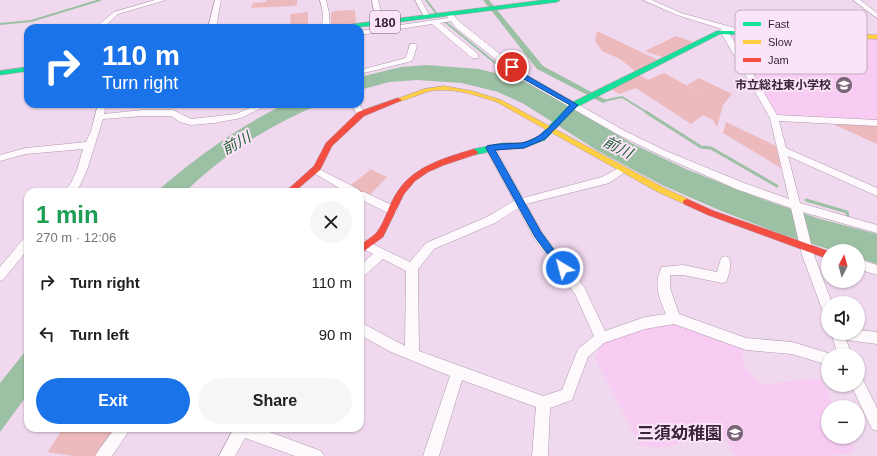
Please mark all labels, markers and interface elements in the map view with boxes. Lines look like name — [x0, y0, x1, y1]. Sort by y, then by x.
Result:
legend — [735, 10, 867, 74]
road number: 180 — [370, 11, 400, 33]
text: Fast — [768, 18, 789, 30]
text: Slow — [768, 36, 792, 48]
icon: right — [36, 40, 88, 92]
text: 110 m — [102, 40, 180, 71]
pin — [495, 50, 529, 84]
text: Jam — [768, 54, 789, 66]
icon: arrive — [501, 56, 523, 78]
text: Turn right — [102, 73, 178, 93]
school or university icon: 市立総社東小学校 — [834, 75, 854, 95]
place label: 市立総社東小学校 — [735, 78, 831, 92]
water label: 前川 — [219, 127, 255, 158]
water label: 前川 — [601, 133, 637, 162]
text: 1 min — [36, 201, 99, 228]
button: close — [310, 201, 352, 243]
text: 270 m · 12:06 — [36, 230, 116, 245]
north arrow — [821, 244, 865, 288]
map controls — [821, 244, 865, 444]
position arrow — [542, 247, 584, 289]
icon: right — [36, 271, 58, 293]
text: Turn right — [70, 274, 140, 291]
text: 110 m — [311, 274, 352, 291]
button: sound — [821, 296, 865, 340]
icon: left — [36, 323, 58, 345]
text: Turn left — [70, 326, 129, 343]
text: 90 m — [319, 326, 352, 343]
button: + — [821, 348, 865, 392]
button: Exit — [36, 378, 190, 424]
button: Share — [198, 378, 352, 424]
button: − — [821, 400, 865, 444]
school or university icon: 三須幼稚園 — [725, 423, 745, 443]
place label: 三須幼稚園 — [637, 424, 722, 443]

